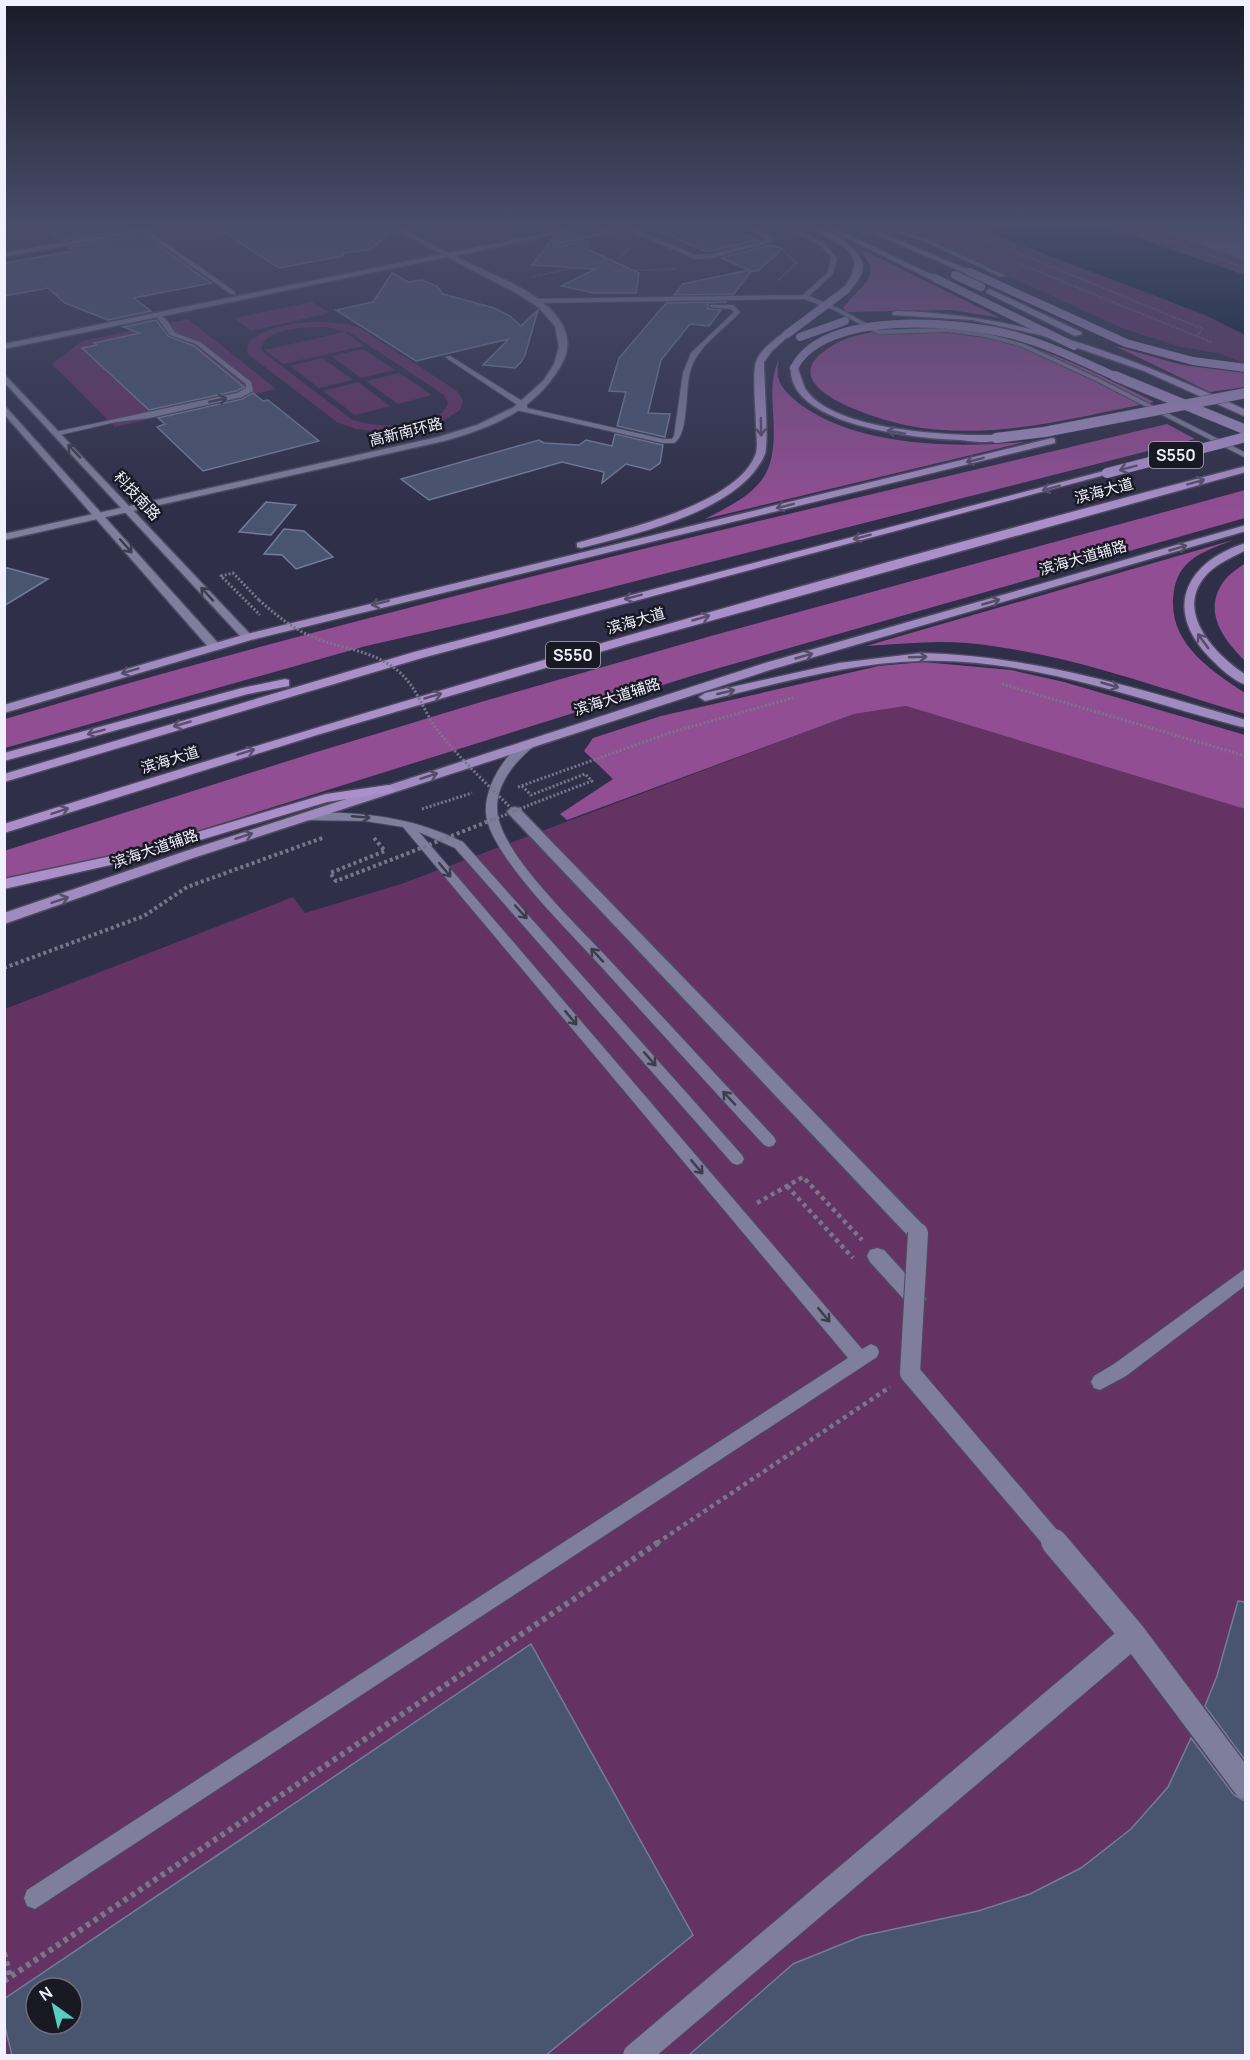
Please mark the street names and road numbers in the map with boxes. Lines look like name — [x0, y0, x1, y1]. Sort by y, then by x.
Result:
street label: 高新南环路 — [367, 412, 445, 451]
road number: S550 — [1149, 442, 1203, 468]
street label: 科技南路 — [109, 467, 166, 525]
street label: 滨海大道 — [1072, 473, 1136, 508]
street label: 滨海大道辅路 — [1037, 535, 1129, 580]
street label: 滨海大道 — [604, 602, 668, 639]
road number: S550 — [546, 642, 600, 668]
street label: 滨海大道辅路 — [571, 673, 663, 720]
street label: 滨海大道 — [138, 741, 202, 778]
street label: 滨海大道辅路 — [109, 824, 201, 873]

